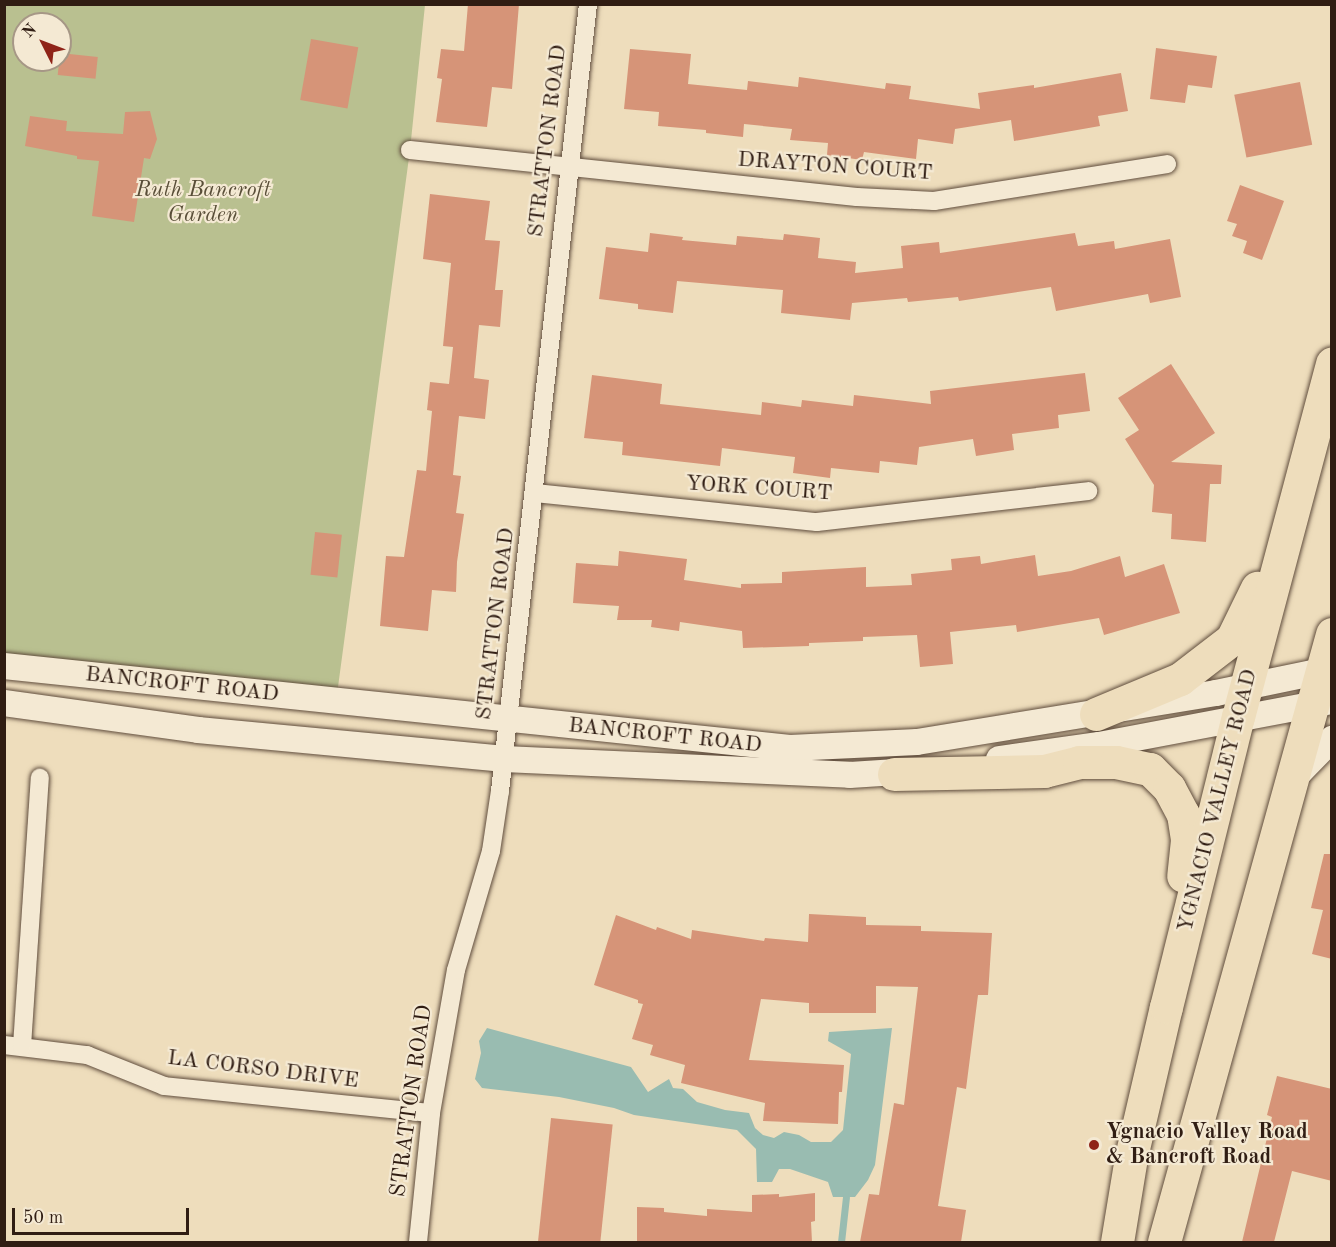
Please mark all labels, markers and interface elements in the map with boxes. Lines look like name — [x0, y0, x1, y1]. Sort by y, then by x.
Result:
north arrow — [12, 12, 72, 72]
text: N — [20, 21, 40, 41]
street label: STRATTON ROAD — [523, 43, 573, 239]
street label: DRAYTON COURT — [737, 147, 933, 187]
park label: Ruth Bancroft Garden — [135, 177, 271, 228]
street label: YORK COURT — [685, 471, 833, 507]
street label: STRATTON ROAD — [471, 526, 521, 722]
street label: BANCROFT ROAD — [84, 662, 280, 708]
street label: YGNACIO VALLEY ROAD — [1173, 667, 1263, 935]
street label: BANCROFT ROAD — [567, 713, 763, 759]
street label: STRATTON ROAD — [385, 1003, 439, 1199]
street label: LA CORSO DRIVE — [166, 1045, 360, 1095]
place label: Ygnacio Valley Road & Bancroft Road — [1106, 1119, 1308, 1170]
marker: Ygnacio Valley Road & Bancroft Road — [1087, 1138, 1101, 1152]
scale bar — [15, 1196, 192, 1234]
text: 50 m — [23, 1209, 63, 1227]

